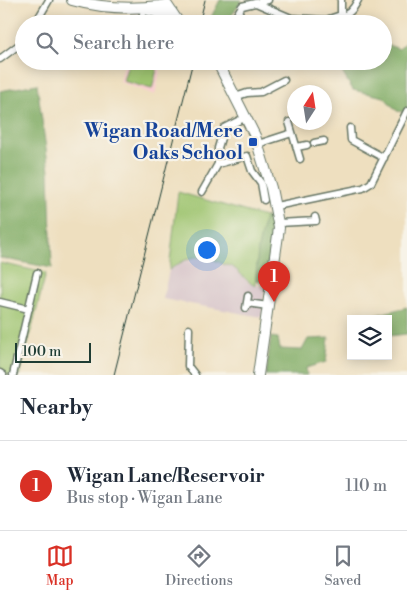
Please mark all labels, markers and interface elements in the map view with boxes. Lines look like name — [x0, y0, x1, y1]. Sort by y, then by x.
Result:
search box — [15, 15, 392, 70]
icon: search — [33, 29, 61, 57]
text: Search here — [73, 31, 174, 55]
north arrow — [287, 85, 332, 130]
place label: Wigan Road/Mere Oaks School — [83, 119, 243, 165]
marker: Wigan Road/Mere Oaks School — [247, 136, 259, 148]
your location — [194, 237, 220, 263]
pin: 1 — [258, 261, 290, 302]
map controls — [347, 315, 392, 360]
button: layers — [347, 315, 392, 360]
scale bar — [15, 340, 91, 363]
text: 100 m — [22, 343, 61, 361]
text: Nearby — [20, 395, 93, 421]
text: Wigan Lane/Reservoir — [67, 464, 265, 488]
text: 1 — [32, 476, 40, 496]
text: 110 m — [345, 476, 387, 496]
text: Bus stop · Wigan Lane — [67, 488, 223, 508]
tab: Map — [46, 542, 74, 590]
tab: Directions — [165, 542, 233, 590]
tab: Saved — [324, 542, 361, 590]

